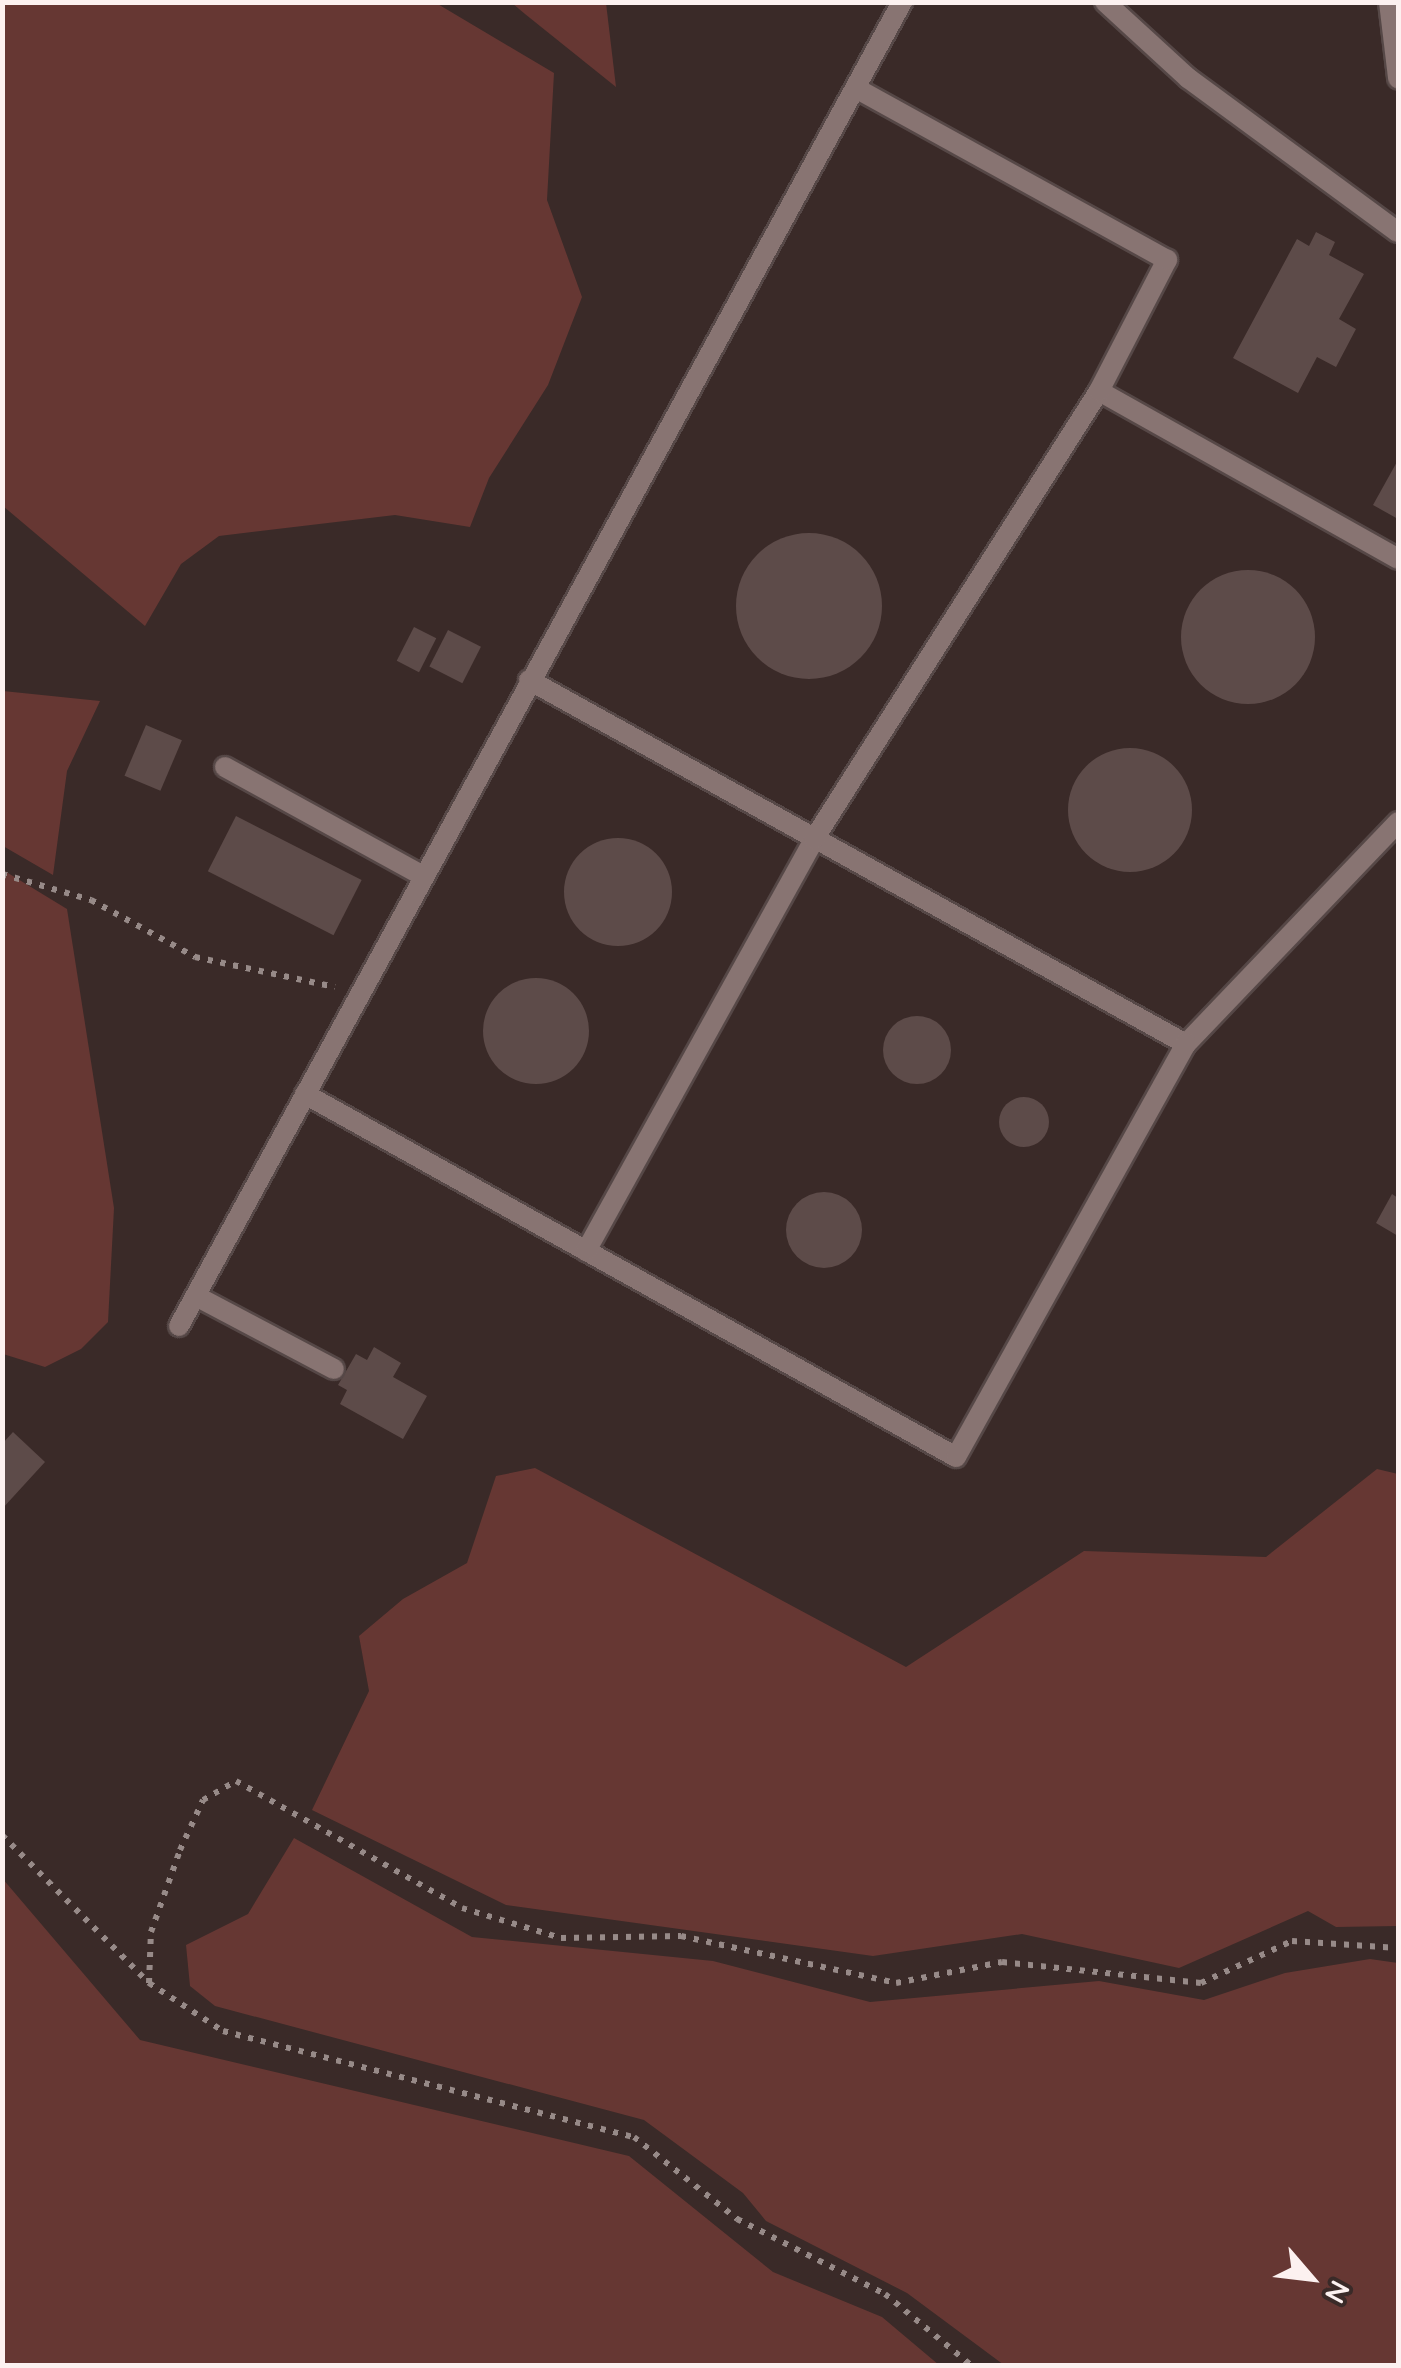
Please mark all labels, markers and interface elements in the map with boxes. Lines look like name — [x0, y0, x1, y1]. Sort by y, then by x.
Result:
north arrow — [1261, 2228, 1361, 2328]
text: N — [1318, 2275, 1358, 2310]

